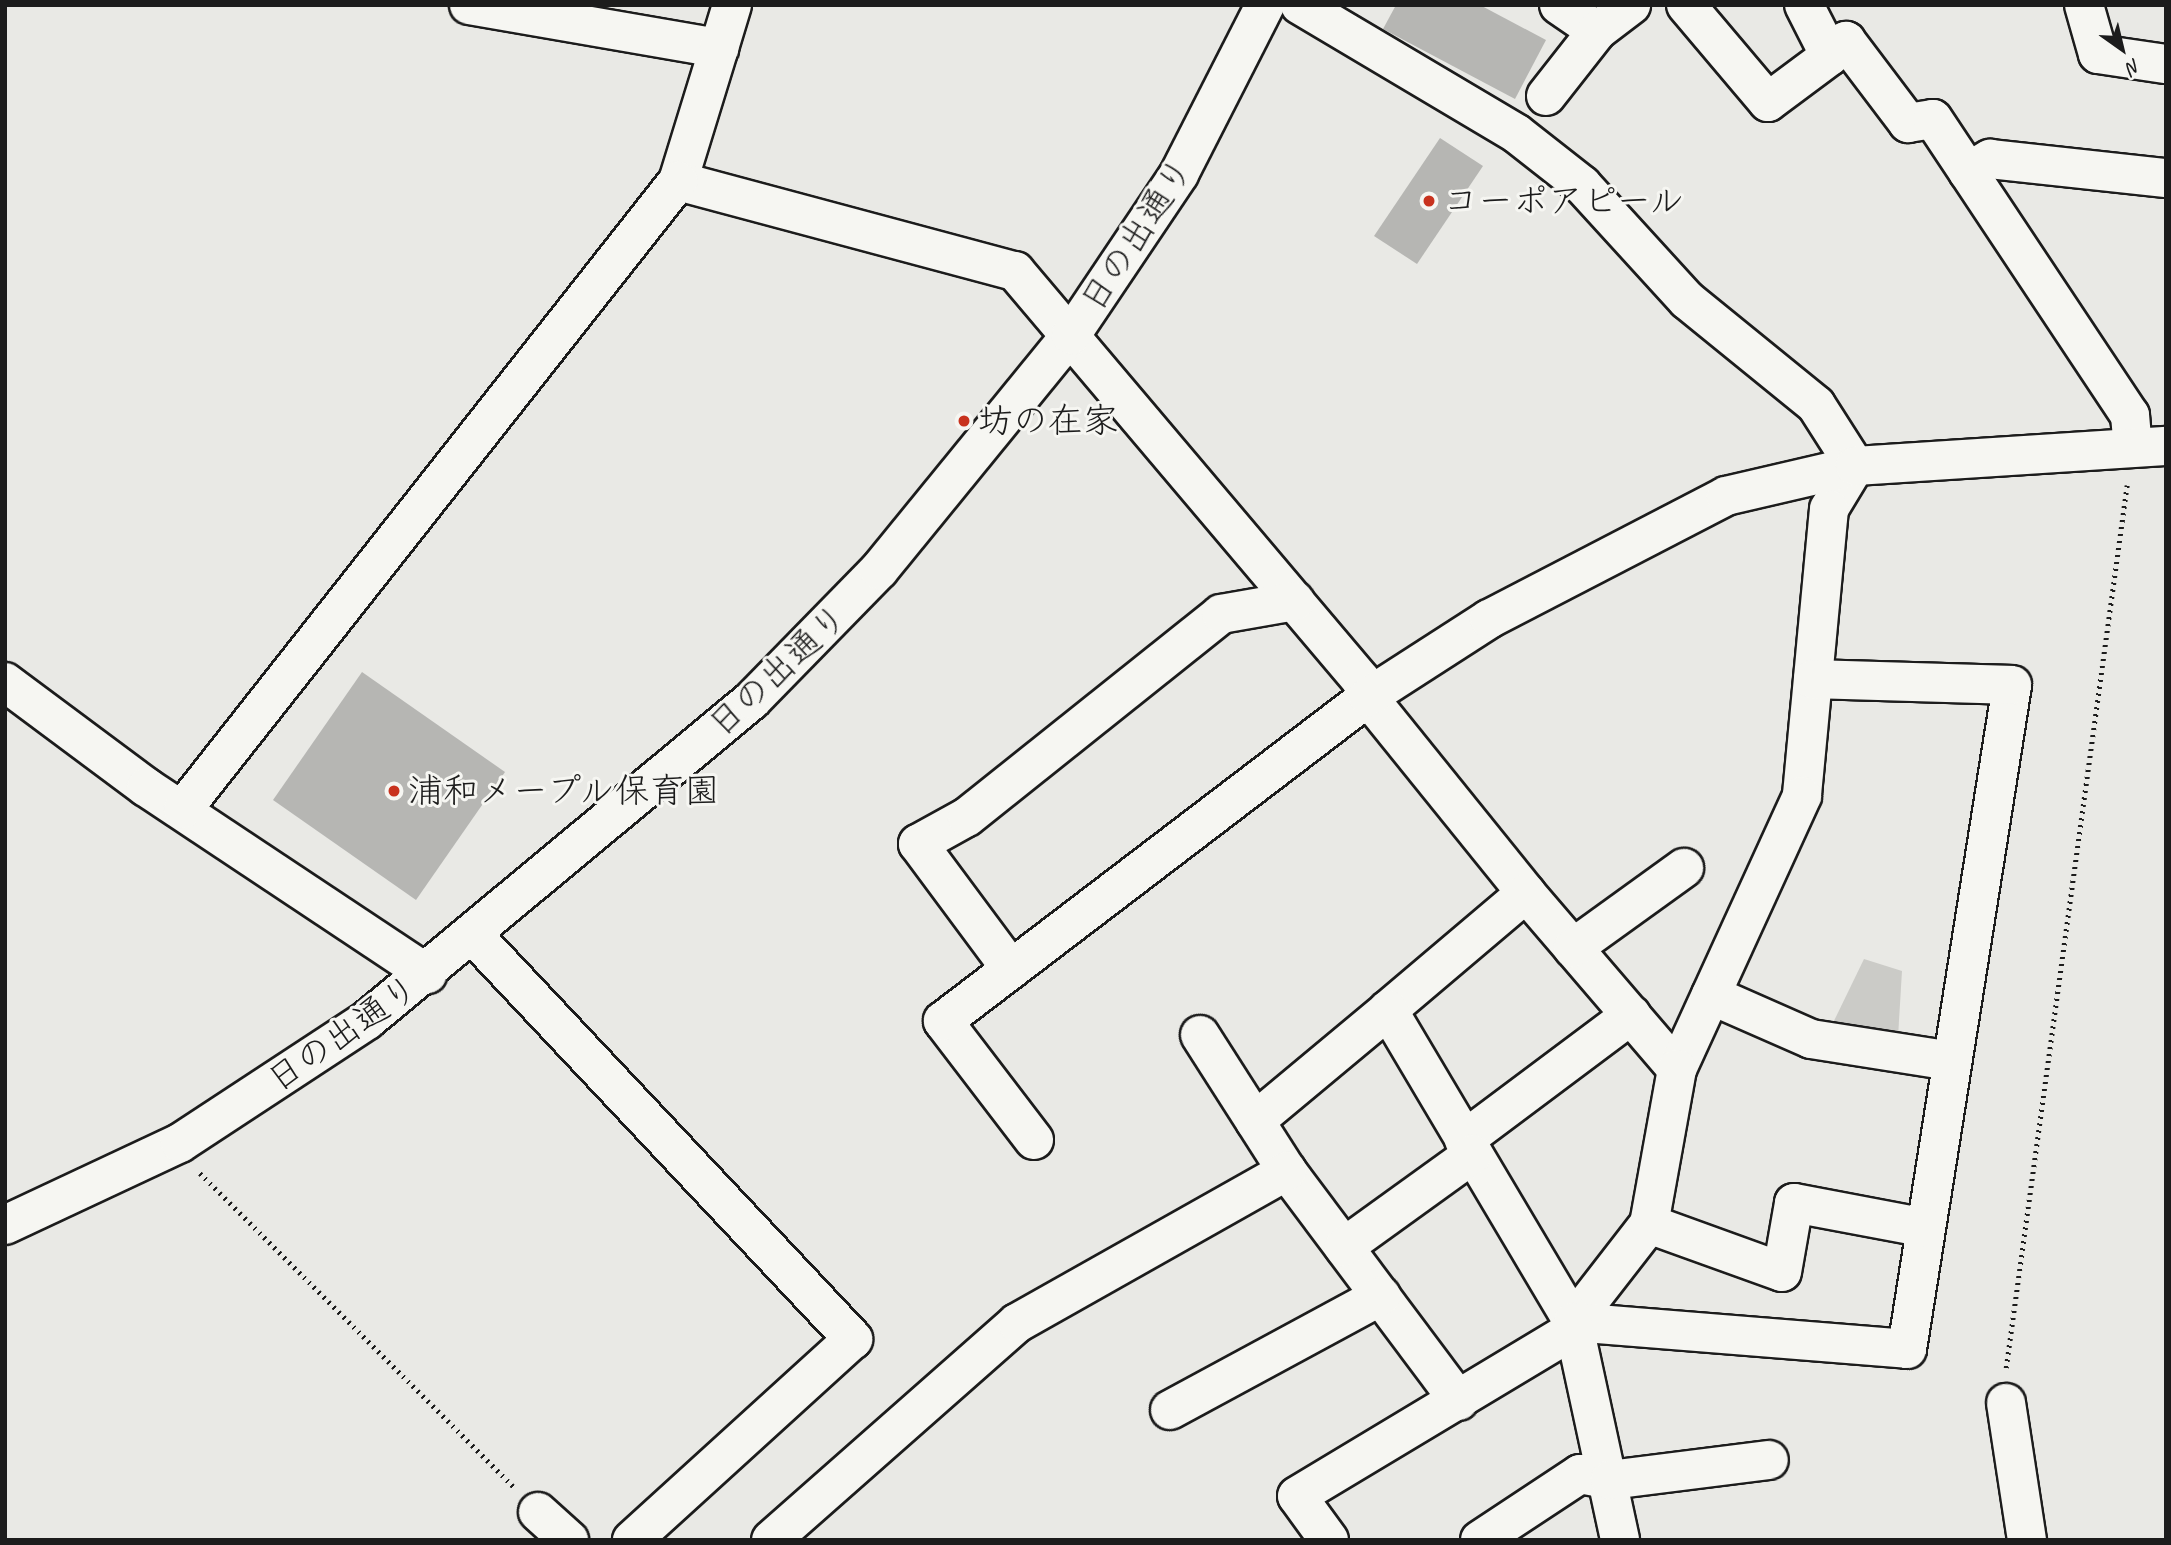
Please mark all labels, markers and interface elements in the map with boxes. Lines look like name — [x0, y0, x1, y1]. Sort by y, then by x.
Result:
north arrow — [2087, 14, 2157, 84]
text: N — [2122, 53, 2145, 80]
street label: 日の出通り — [1072, 150, 1202, 320]
place label: コーポアピール — [1443, 180, 1686, 222]
marker: コーポアピール — [1421, 193, 1437, 209]
place label: 坊の在家 — [978, 400, 1118, 442]
marker: 坊の在家 — [956, 413, 972, 429]
street label: 日の出通り — [700, 596, 856, 746]
place label: 浦和メープル保育園 — [408, 770, 723, 812]
marker: 浦和メープル保育園 — [386, 783, 402, 799]
street label: 日の出通り — [259, 967, 427, 1101]

